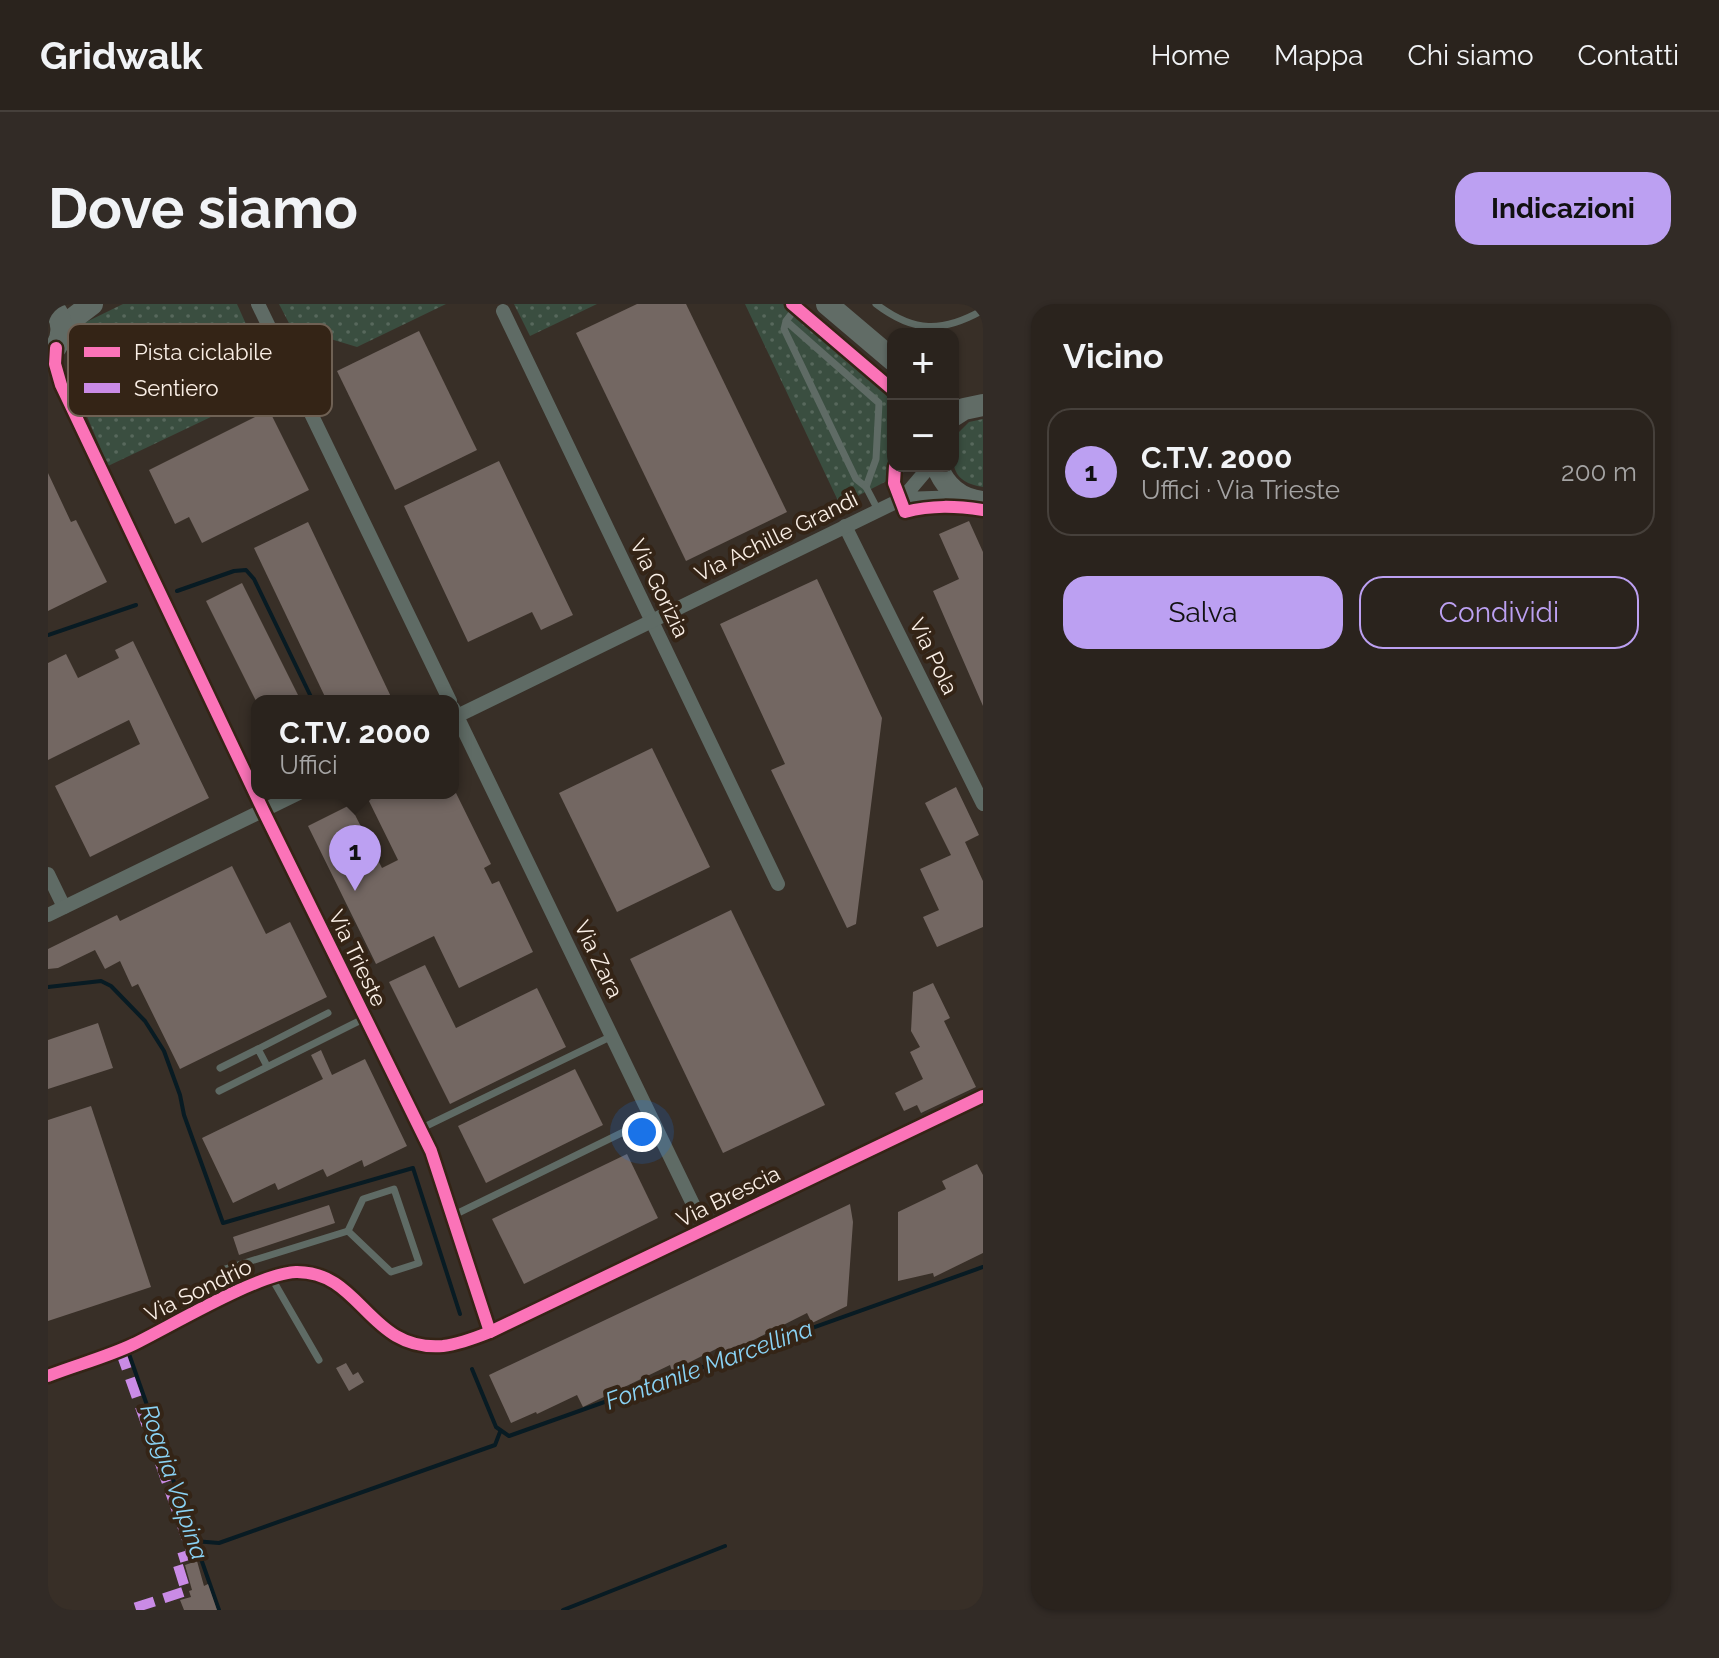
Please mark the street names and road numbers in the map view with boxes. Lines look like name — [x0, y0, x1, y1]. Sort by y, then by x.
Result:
street label: Via Achille Grandi — [690, 485, 862, 587]
street label: Via Gorizia — [625, 535, 695, 641]
street label: Via Pola — [904, 614, 964, 698]
street label: Via Trieste — [323, 905, 393, 1011]
street label: Via Zara — [569, 916, 629, 1002]
street label: Via Brescia — [672, 1160, 784, 1232]
street label: Via Sondrio — [140, 1253, 256, 1327]

